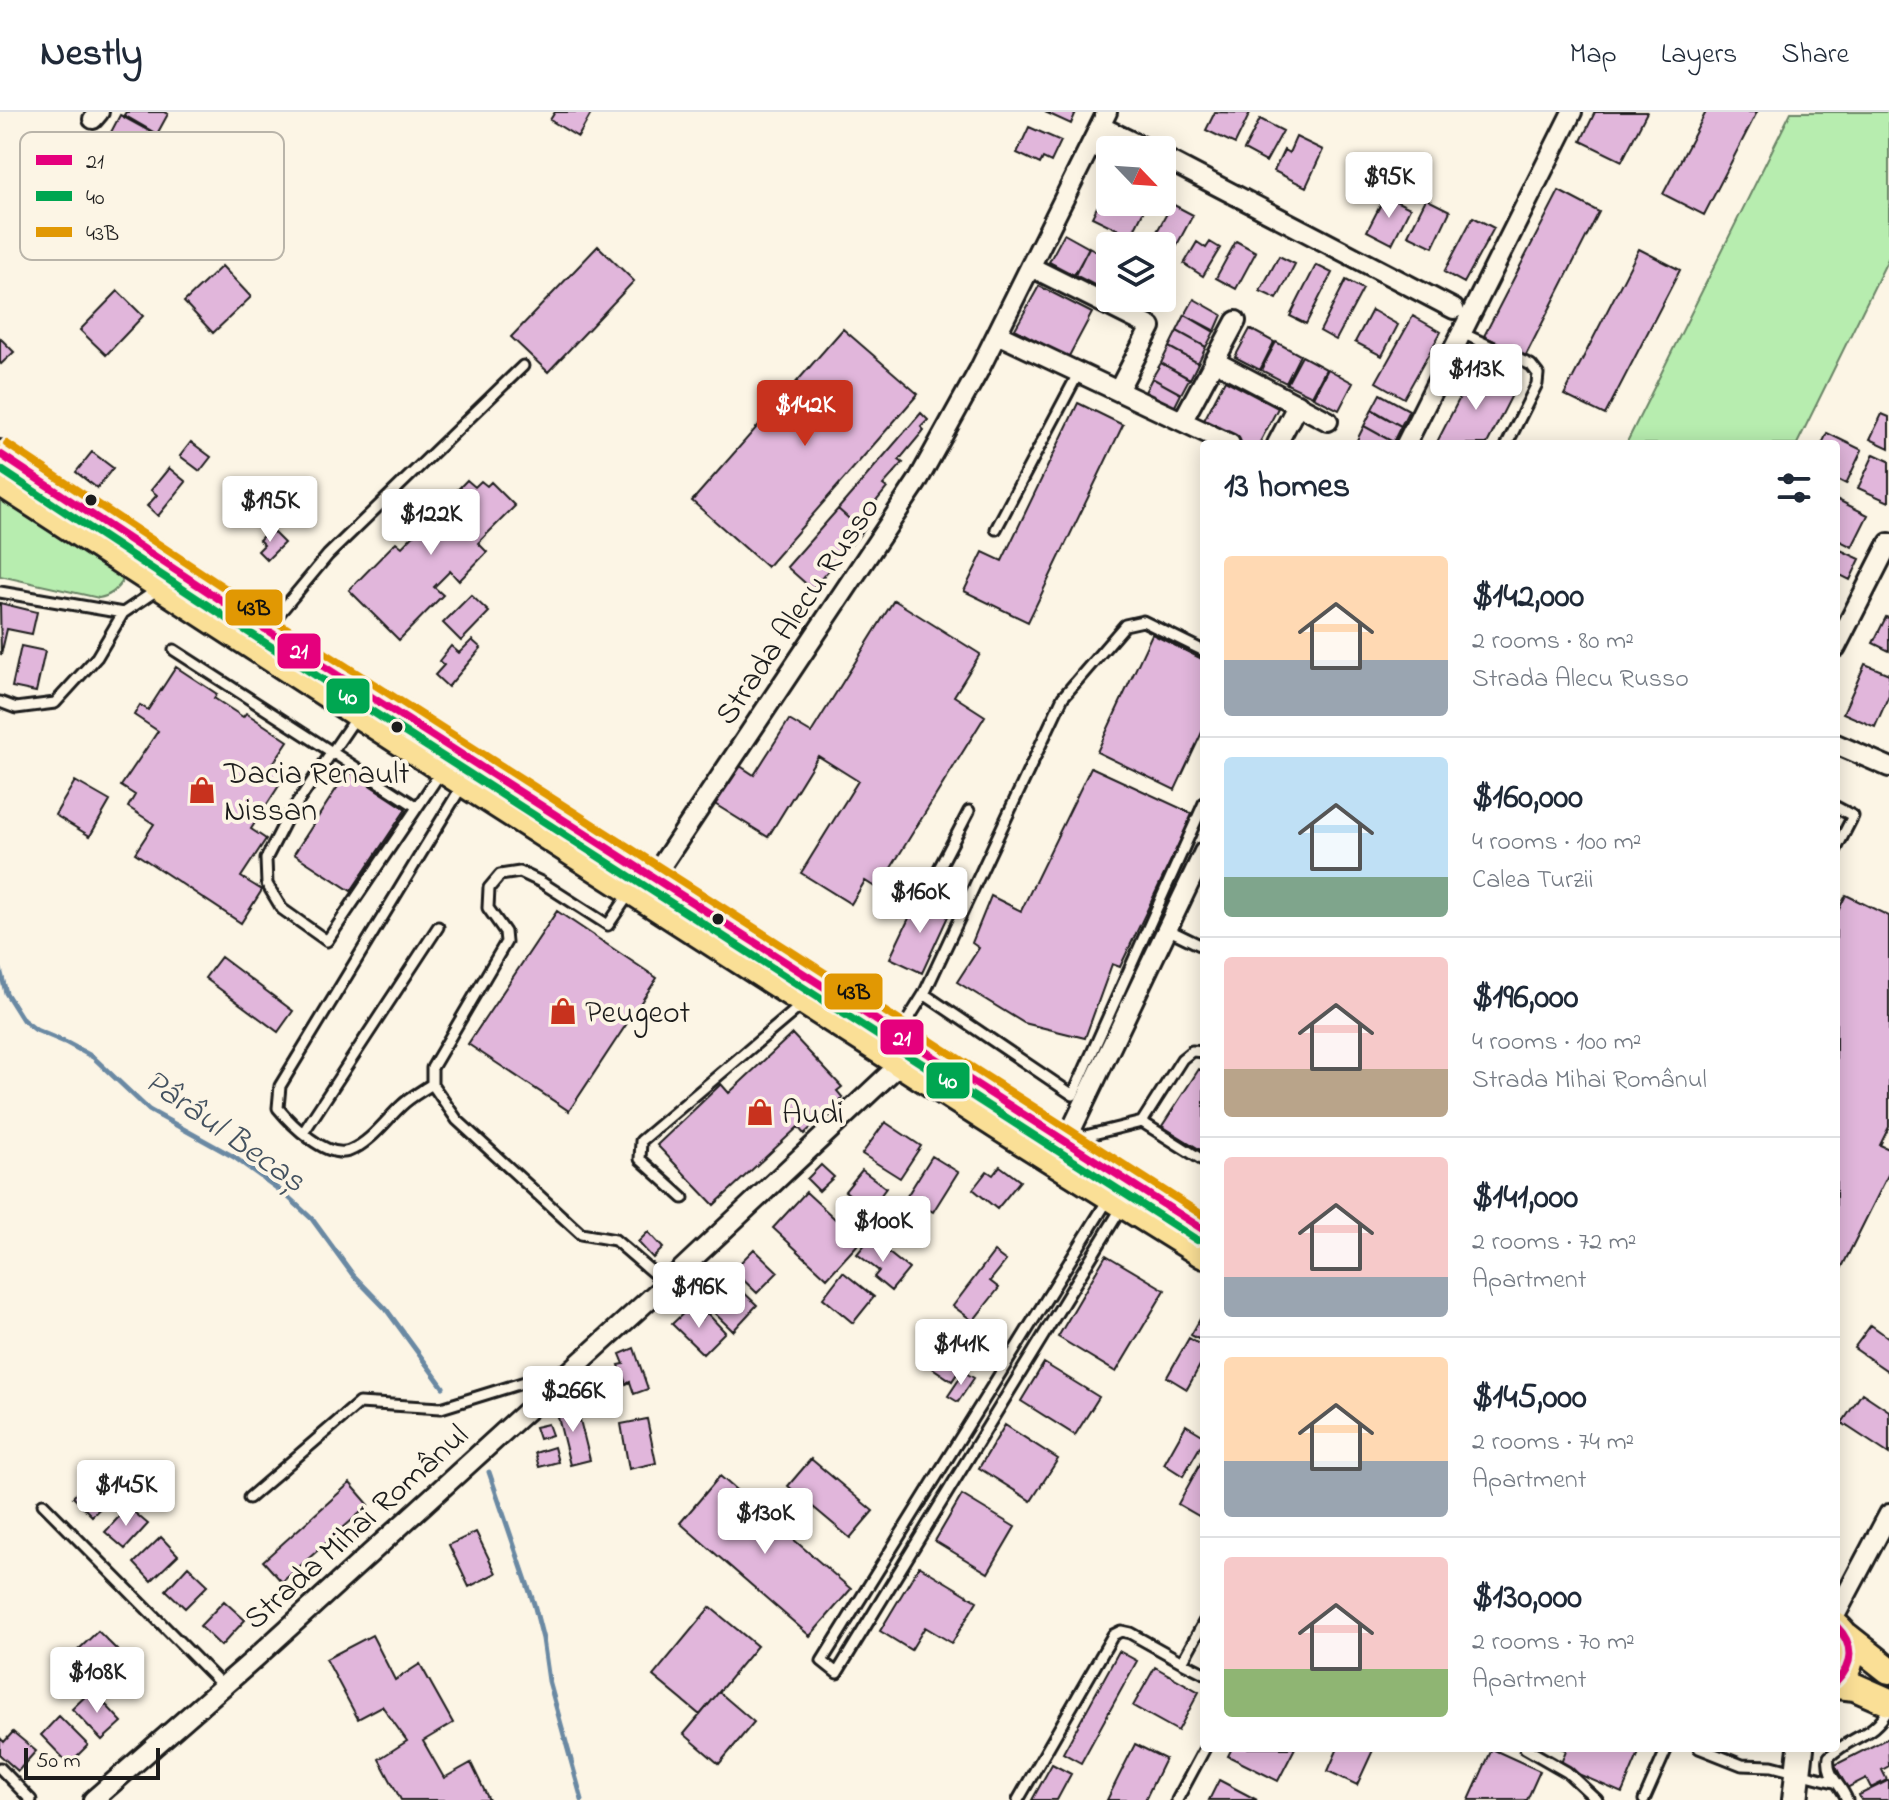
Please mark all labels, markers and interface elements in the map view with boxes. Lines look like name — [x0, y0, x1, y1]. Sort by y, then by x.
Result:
text: Nestly — [40, 27, 142, 83]
text: Map — [1569, 35, 1617, 76]
text: Layers — [1661, 35, 1737, 76]
text: Share — [1781, 35, 1849, 76]
legend — [20, 132, 284, 260]
north arrow — [1096, 136, 1176, 216]
map controls — [1096, 136, 1176, 312]
text: 21 — [86, 147, 104, 179]
pin: $95K — [1342, 152, 1436, 220]
text: $95K — [1363, 159, 1415, 197]
text: 40 — [86, 183, 105, 215]
text: 43B — [86, 219, 119, 251]
button: layers — [1096, 232, 1176, 312]
pin: $113K — [1420, 344, 1532, 412]
text: $113K — [1448, 351, 1504, 389]
pin: $142K — [749, 380, 861, 448]
text: $142K — [775, 387, 835, 425]
text: 13 homes — [1224, 463, 1350, 513]
icon: filters — [1772, 466, 1816, 510]
pin: $195K — [214, 476, 326, 544]
text: $195K — [240, 483, 300, 521]
street label: Strada Alecu Russo — [705, 488, 893, 736]
pin: $122K — [375, 489, 487, 557]
unlabelled marker — [83, 492, 99, 508]
text: $122K — [400, 496, 462, 534]
text: $142,000 — [1472, 573, 1584, 623]
line badge: 43B — [224, 588, 284, 627]
icon: home — [1288, 588, 1384, 684]
text: 43B — [238, 594, 271, 626]
text: 2 rooms · 80 m² — [1472, 623, 1634, 661]
line badge: 21 — [276, 632, 322, 670]
text: 21 — [289, 637, 308, 669]
text: Strada Alecu Russo — [1472, 661, 1689, 699]
line badge: 40 — [325, 677, 371, 715]
text: 40 — [339, 683, 358, 715]
unlabelled marker — [389, 719, 405, 735]
place label: Dacia Renault Nissan — [223, 752, 410, 836]
text: $160,000 — [1472, 774, 1583, 824]
shop icon: Dacia Renault Nissan — [187, 775, 217, 805]
icon: home — [1288, 789, 1384, 885]
text: 4 rooms · 100 m² — [1472, 824, 1641, 862]
text: Calea Turzii — [1472, 862, 1593, 900]
pin: $160K — [864, 867, 976, 935]
text: $160K — [890, 874, 950, 912]
unlabelled marker — [710, 911, 726, 927]
line badge: 43B — [823, 972, 884, 1011]
text: $196,000 — [1472, 974, 1579, 1024]
text: 43B — [838, 978, 871, 1010]
icon: home — [1288, 989, 1384, 1085]
place label: Peugeot — [585, 991, 691, 1038]
shop icon: Peugeot — [548, 996, 578, 1026]
line badge: 21 — [879, 1018, 925, 1056]
text: 21 — [892, 1024, 911, 1056]
text: 4 rooms · 100 m² — [1472, 1024, 1641, 1062]
water label: Pârâul Becaș — [133, 1058, 315, 1207]
line badge: 40 — [925, 1061, 971, 1100]
text: Strada Mihai Românul — [1472, 1062, 1707, 1100]
text: 40 — [939, 1067, 958, 1099]
place label: Audi — [782, 1092, 844, 1139]
shop icon: Audi — [745, 1097, 775, 1127]
text: $141,000 — [1472, 1174, 1578, 1224]
icon: home — [1288, 1189, 1384, 1285]
pin: $100K — [827, 1196, 939, 1264]
text: $100K — [853, 1203, 913, 1241]
text: 2 rooms · 72 m² — [1472, 1224, 1637, 1262]
pin: $196K — [643, 1262, 755, 1330]
text: Apartment — [1472, 1262, 1586, 1300]
text: $196K — [671, 1269, 727, 1307]
pin: $141K — [905, 1319, 1017, 1387]
text: $141K — [933, 1326, 989, 1364]
pin: $266K — [517, 1366, 629, 1434]
text: $266K — [541, 1373, 605, 1411]
text: $145,000 — [1472, 1374, 1587, 1424]
icon: home — [1288, 1389, 1384, 1485]
street label: Strada Mihai Românul — [234, 1414, 480, 1643]
text: 2 rooms · 74 m² — [1472, 1424, 1634, 1462]
pin: $145K — [70, 1460, 182, 1528]
text: Apartment — [1472, 1462, 1586, 1500]
text: $145K — [95, 1467, 157, 1505]
pin: $130K — [709, 1488, 821, 1556]
text: $130K — [736, 1495, 794, 1533]
text: $130,000 — [1472, 1574, 1582, 1624]
icon: home — [1288, 1589, 1384, 1685]
text: 2 rooms · 70 m² — [1472, 1624, 1635, 1662]
pin: $108K — [41, 1647, 153, 1715]
text: $108K — [68, 1654, 126, 1692]
text: Apartment — [1472, 1662, 1586, 1700]
scale bar — [24, 1744, 160, 1780]
text: 50 m — [36, 1746, 81, 1778]

